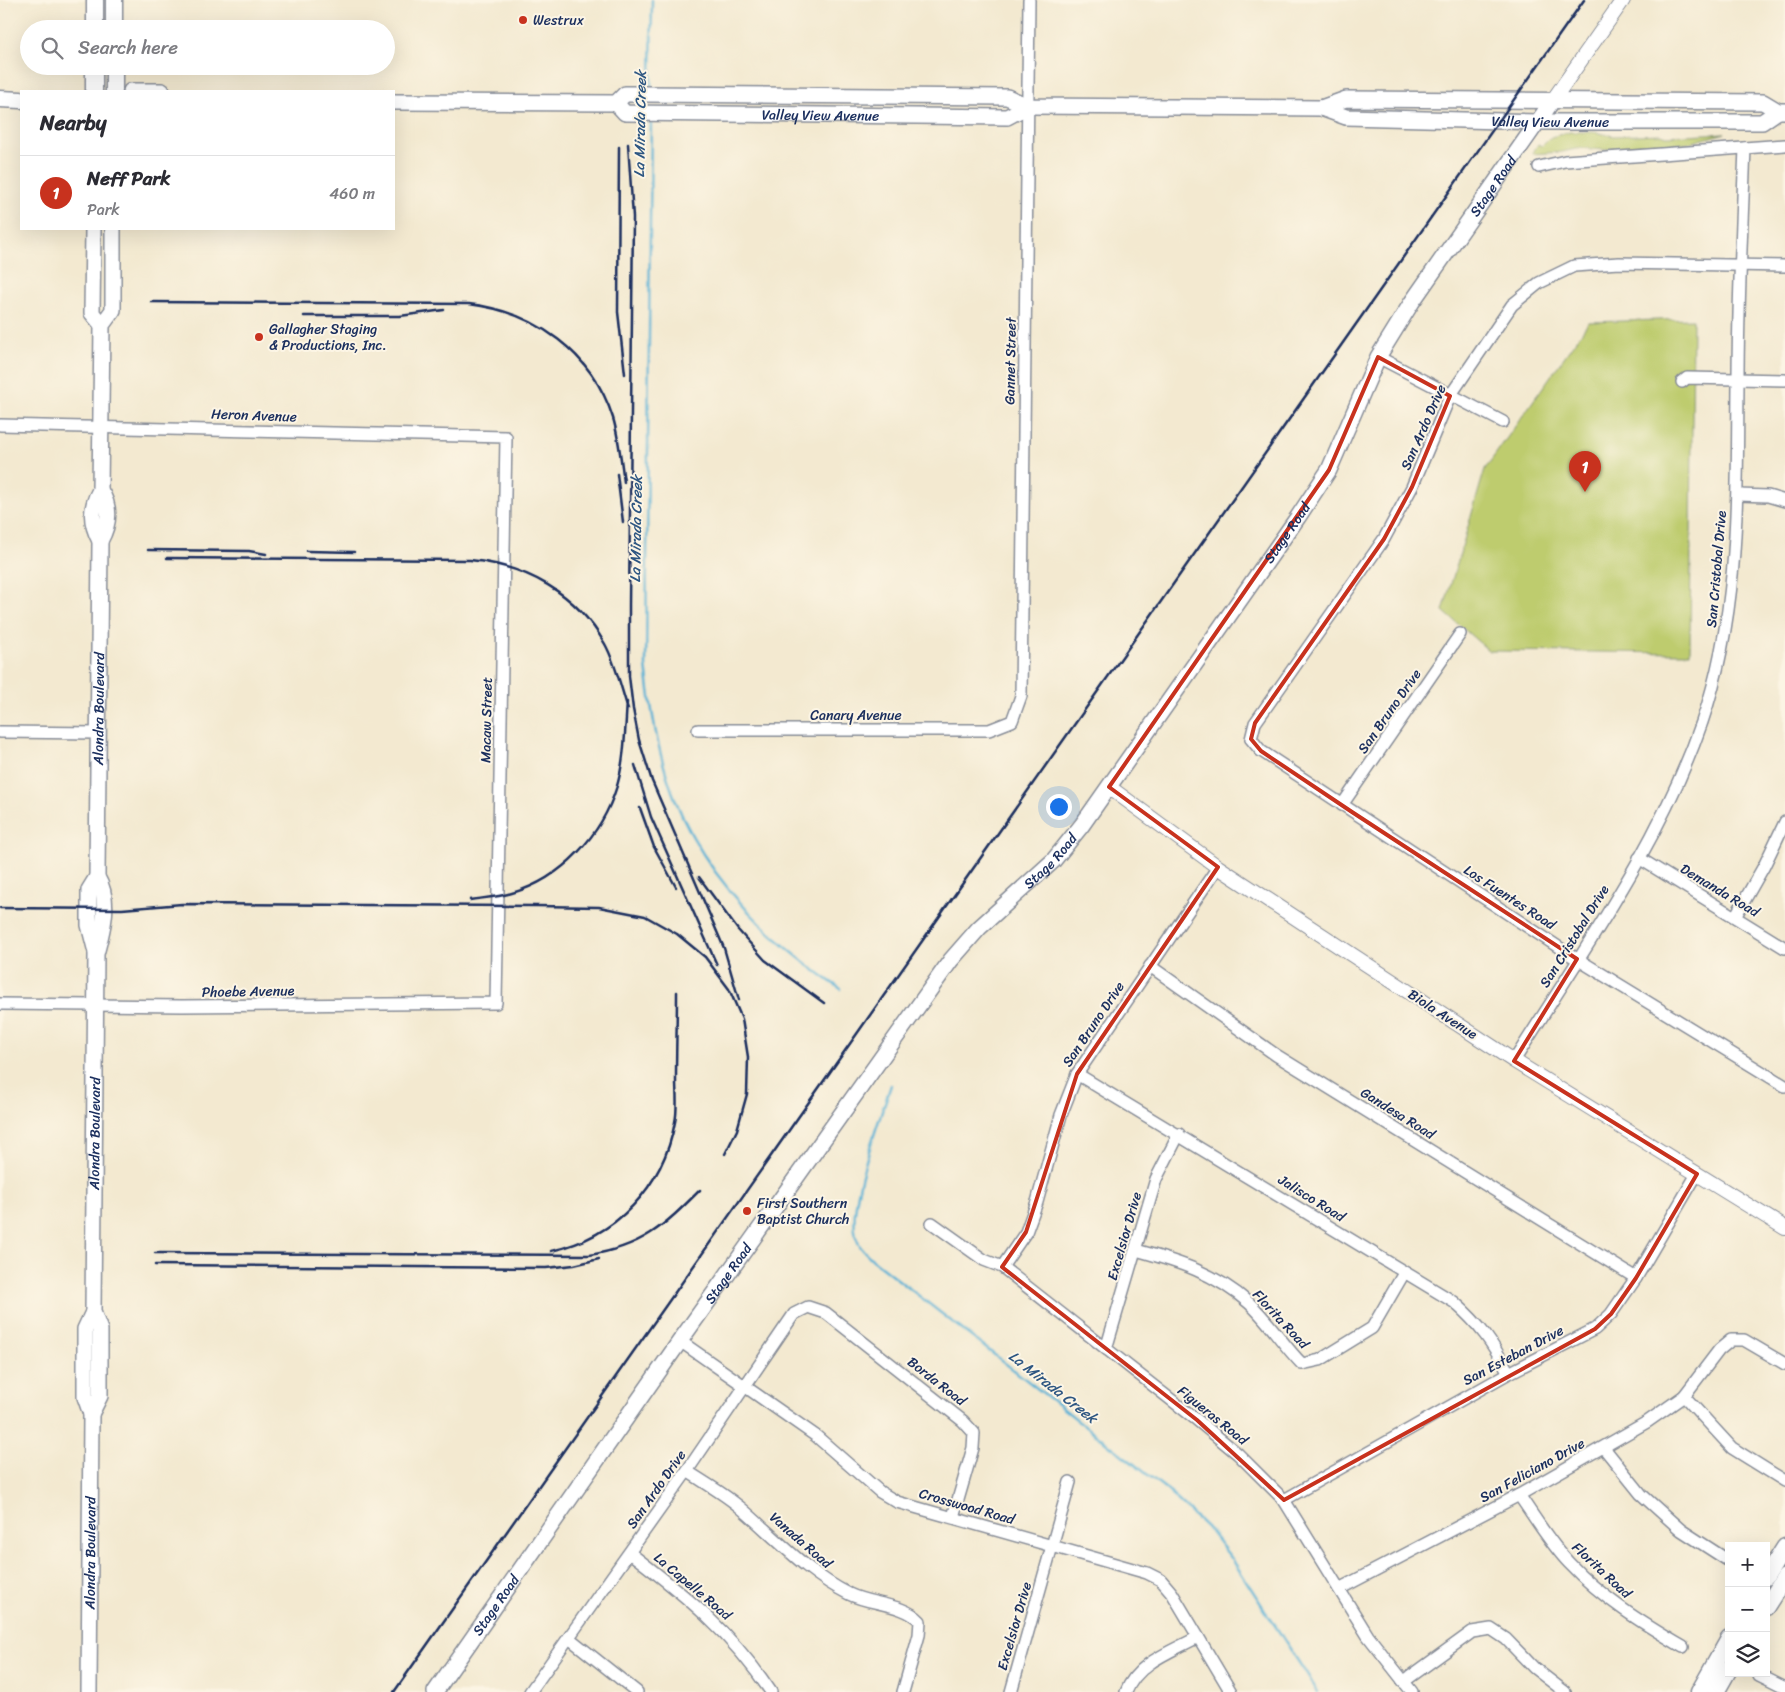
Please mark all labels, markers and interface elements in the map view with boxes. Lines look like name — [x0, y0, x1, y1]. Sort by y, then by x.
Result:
place label: Westrux — [533, 8, 585, 33]
marker: Westrux — [517, 14, 529, 26]
search box — [20, 20, 395, 75]
text: Search here — [78, 31, 178, 64]
icon: search — [38, 34, 66, 62]
water label: La Mirada Creek — [626, 68, 654, 178]
street label: Valley View Avenue — [762, 102, 879, 129]
text: Nearby — [40, 104, 106, 142]
street label: Valley View Avenue — [1491, 109, 1609, 135]
street label: Stage Road — [1463, 149, 1525, 222]
text: Neff Park — [87, 162, 170, 195]
text: 1 — [53, 179, 59, 208]
text: 460 m — [329, 179, 375, 208]
text: Park — [87, 195, 120, 224]
street label: Gannet Street — [997, 316, 1024, 405]
place label: Gallagher Staging & Productions, Inc. — [269, 317, 387, 358]
marker: Gallagher Staging & Productions, Inc. — [253, 331, 265, 343]
street label: San Ardo Drive — [1393, 380, 1454, 474]
street label: Heron Avenue — [211, 402, 297, 429]
pin: 1 — [1569, 451, 1601, 492]
water label: La Mirada Creek — [622, 473, 650, 583]
street label: Stage Road — [1257, 496, 1318, 569]
street label: San Cristobal Drive — [1699, 509, 1734, 629]
street label: Alondra Boulevard — [86, 651, 112, 766]
street label: San Bruno Drive — [1351, 664, 1428, 759]
street label: Macaw Street — [473, 677, 500, 763]
street label: Canary Avenue — [810, 703, 902, 728]
your location — [1046, 794, 1072, 820]
street label: Stage Road — [1018, 827, 1085, 895]
street label: Demanda Road — [1675, 857, 1766, 925]
street label: Los Fuentes Road — [1458, 858, 1562, 938]
street label: San Cristobal Drive — [1533, 880, 1616, 993]
street label: San Bruno Drive — [1055, 976, 1131, 1072]
street label: Phoebe Avenue — [201, 978, 295, 1005]
street label: Biola Avenue — [1403, 982, 1483, 1047]
street label: Alondra Boulevard — [82, 1075, 108, 1191]
street label: Gandesa Road — [1355, 1080, 1441, 1147]
street label: Jalisco Road — [1272, 1167, 1352, 1230]
street label: Excelsior Drive — [1100, 1189, 1149, 1284]
place label: First Southern Baptist Church — [757, 1191, 849, 1232]
marker: First Southern Baptist Church — [741, 1205, 753, 1217]
street label: Stage Road — [698, 1237, 760, 1309]
street label: Florita Road — [1246, 1284, 1316, 1356]
street label: San Esteban Drive — [1458, 1318, 1568, 1393]
water label: La Mirada Creek — [1003, 1344, 1105, 1431]
street label: Borda Road — [902, 1350, 973, 1414]
street label: Figueras Road — [1172, 1379, 1255, 1453]
street label: San Feliciano Drive — [1475, 1431, 1590, 1510]
street label: San Ardo Drive — [620, 1445, 693, 1534]
street label: Crosswood Road — [916, 1481, 1019, 1533]
street label: Alondra Boulevard — [78, 1495, 103, 1611]
street label: Vanada Road — [763, 1506, 839, 1576]
street label: Florita Road — [1566, 1536, 1639, 1606]
map controls — [1725, 1542, 1770, 1677]
button: + — [1725, 1542, 1770, 1587]
street label: La Capelle Road — [648, 1546, 739, 1628]
street label: Stage Road — [466, 1568, 527, 1641]
street label: Excelsior Drive — [990, 1579, 1039, 1674]
button: − — [1725, 1587, 1770, 1632]
button: layers — [1725, 1632, 1770, 1677]

